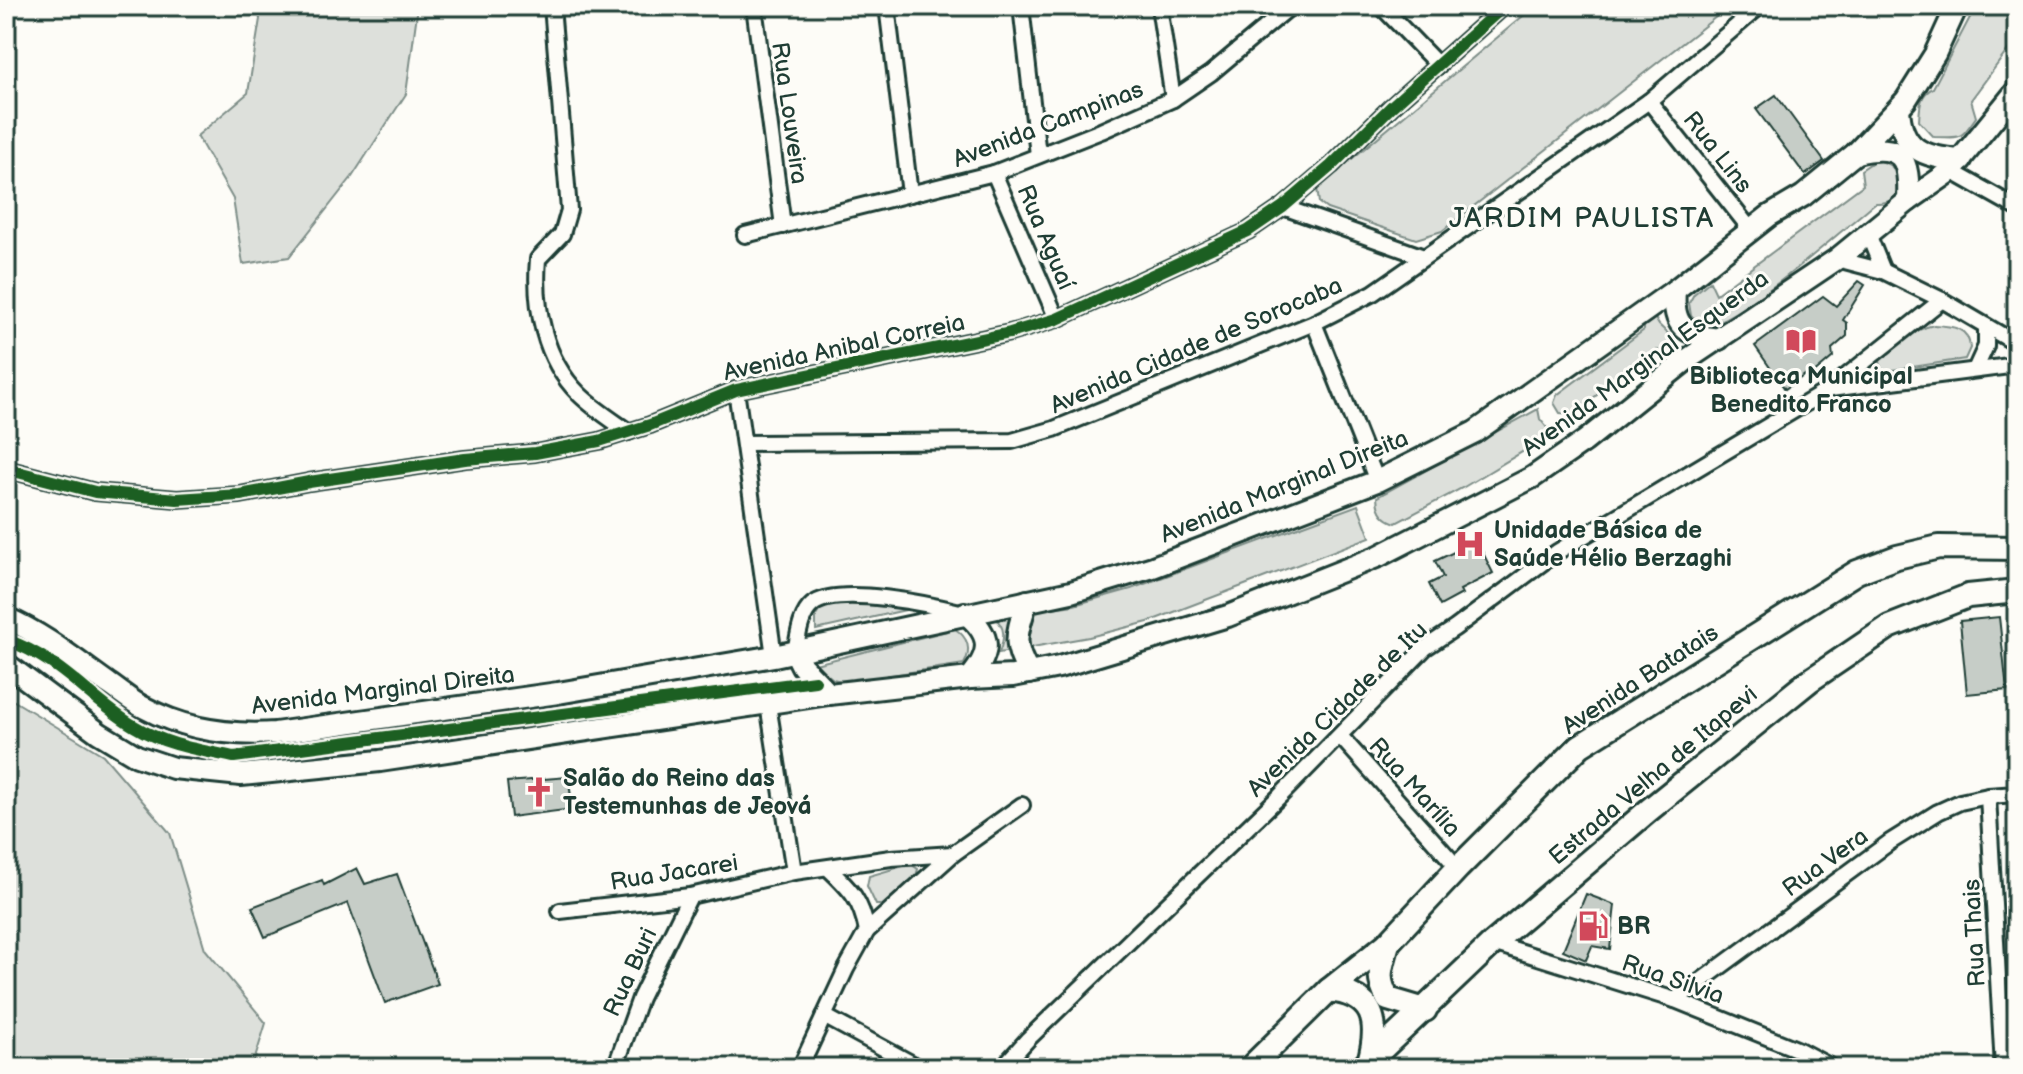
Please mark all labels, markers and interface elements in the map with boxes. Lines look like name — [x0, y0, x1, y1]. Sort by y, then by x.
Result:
street label: Rua Louveira — [765, 40, 814, 186]
street label: Avenida Campinas — [949, 75, 1148, 174]
street label: Rua Lins — [1677, 106, 1758, 199]
street label: Rua Aguaí — [1010, 180, 1081, 294]
district label: JARDIM PAULISTA — [1449, 202, 1715, 235]
street label: Avenida Marginal Esquerda — [1516, 264, 1774, 463]
street label: Avenida Cidade de Sorocaba — [1046, 271, 1347, 420]
street label: Avenida Anibal Correia — [721, 308, 968, 387]
library icon: Biblioteca Municipal Benedito Franco — [1784, 324, 1818, 358]
place label: Biblioteca Municipal Benedito Franco — [1689, 362, 1913, 419]
street label: Avenida Marginal Direita — [1156, 423, 1412, 550]
place label: Unidade Básica de Saúde Hélio Berzaghi — [1494, 516, 1732, 573]
hospital icon: Unidade Básica de Saúde Hélio Berzaghi — [1453, 527, 1487, 561]
street label: Avenida Cidade de Itu — [1241, 616, 1434, 803]
street label: Avenida Batatais — [1557, 618, 1724, 741]
street label: Avenida Marginal Direita — [250, 660, 516, 721]
street label: Estrada Velha de Itapevi — [1543, 680, 1763, 871]
street label: Rua Marília — [1362, 732, 1467, 843]
place label: Salão do Reino das Testemunhas de Jeová — [563, 764, 812, 821]
church icon: Salão do Reino das Testemunhas de Jeová — [522, 775, 556, 809]
street label: Rua Vera — [1777, 822, 1874, 903]
street label: Rua Jacarei — [608, 848, 740, 897]
street label: Rua Thais — [1957, 878, 1992, 988]
fuel station icon: BR — [1576, 909, 1610, 943]
place label: BR — [1617, 912, 1650, 941]
street label: Rua Buri — [597, 923, 664, 1021]
street label: Rua Silvia — [1618, 948, 1728, 1010]

